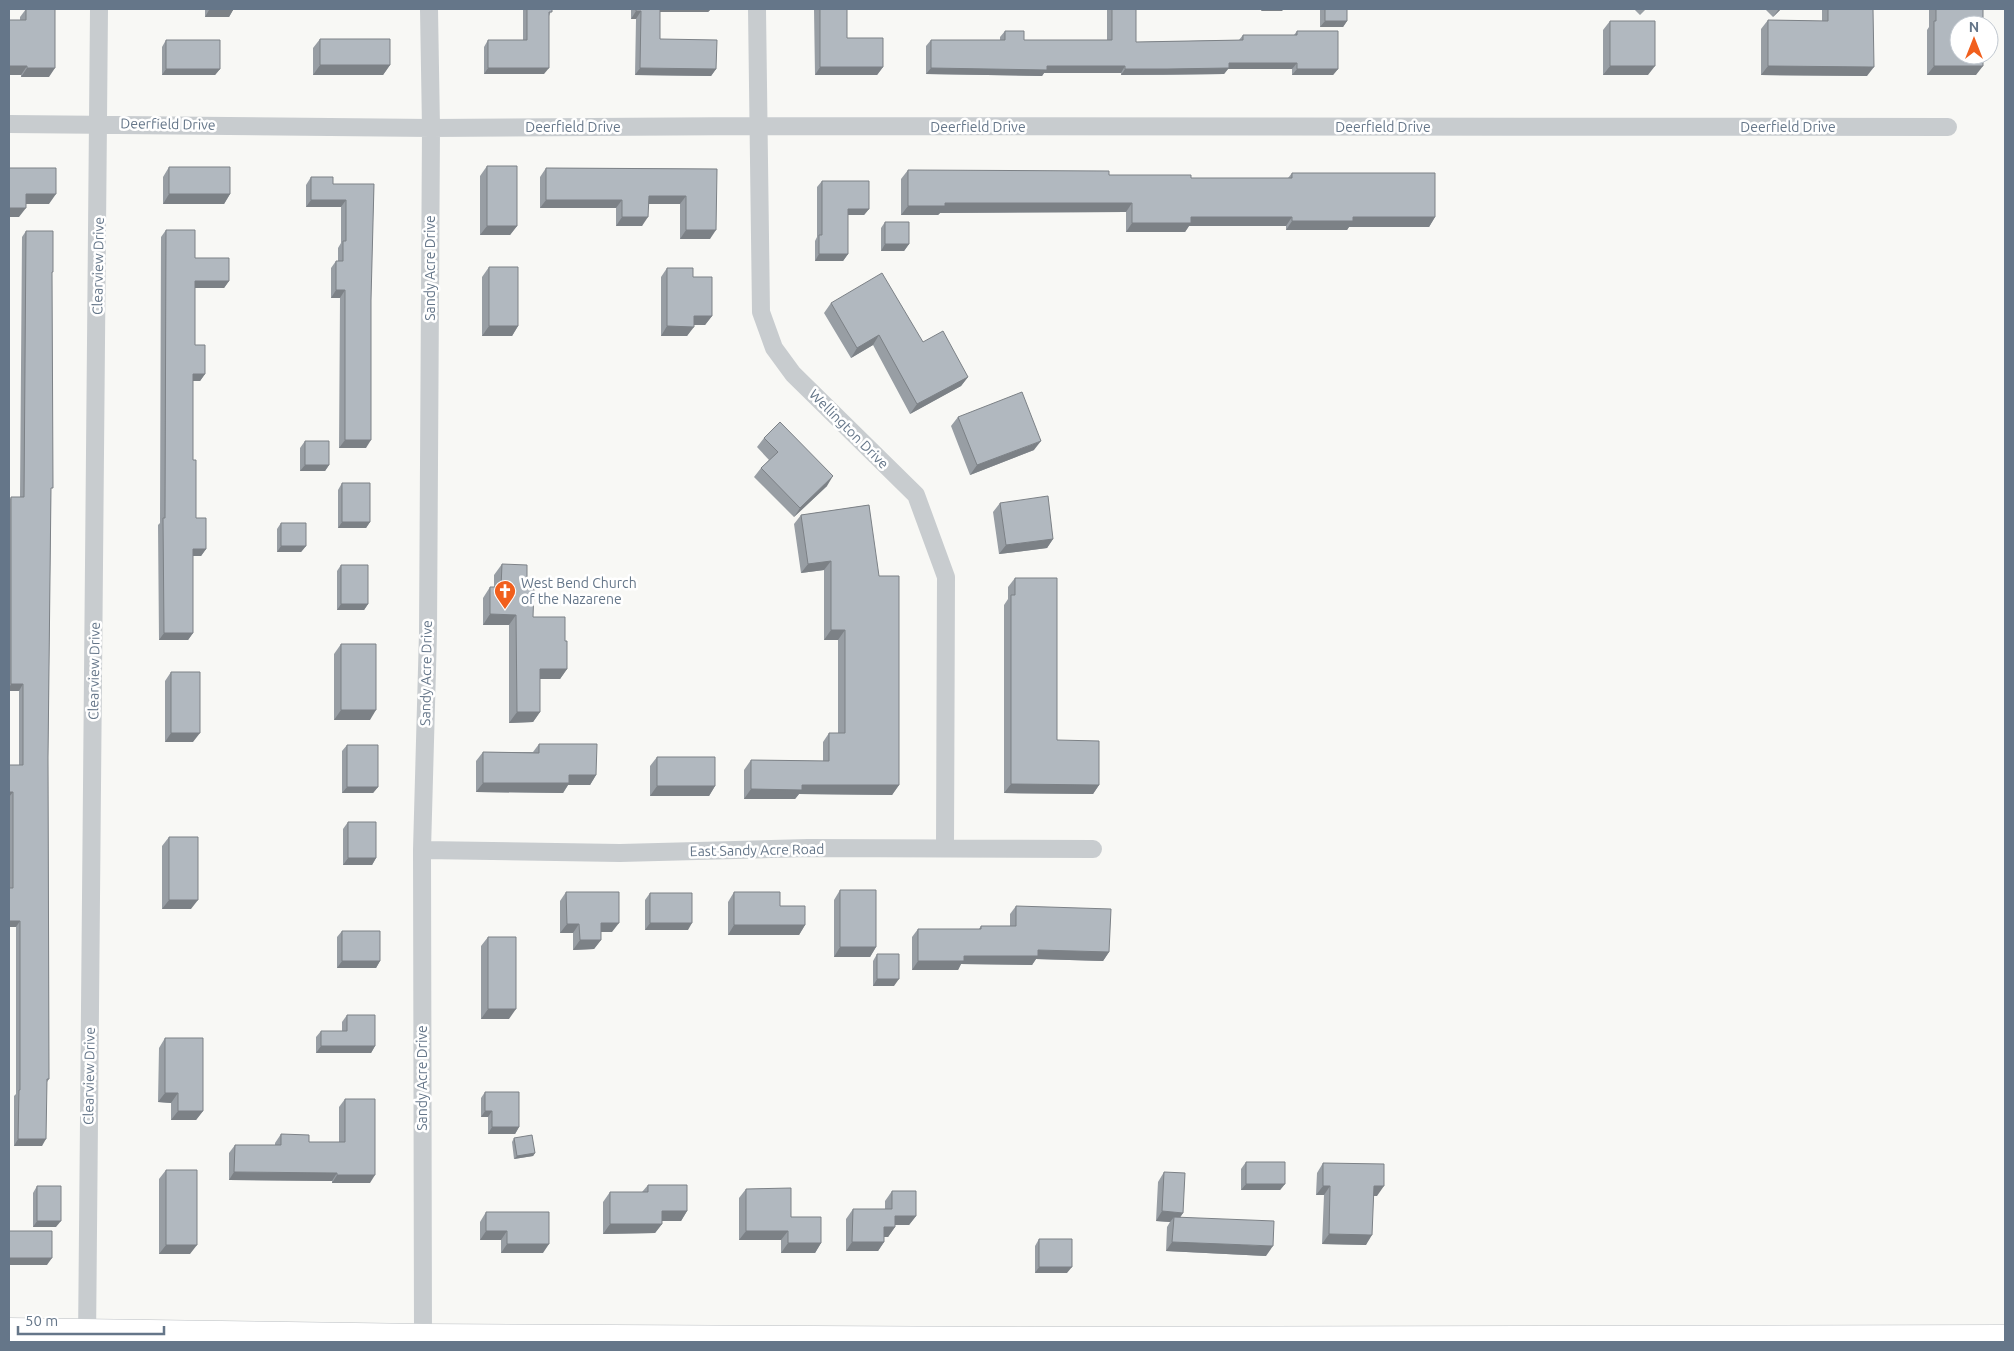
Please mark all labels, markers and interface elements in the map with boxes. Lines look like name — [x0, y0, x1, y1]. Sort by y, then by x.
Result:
north arrow — [1949, 15, 1999, 65]
text: N — [1969, 19, 1979, 35]
street label: Deerfield Drive — [120, 115, 216, 133]
street label: Deerfield Drive — [525, 119, 621, 135]
street label: Deerfield Drive — [930, 119, 1026, 135]
street label: Deerfield Drive — [1335, 119, 1431, 135]
street label: Deerfield Drive — [1740, 119, 1836, 135]
street label: Sandy Acre Drive — [422, 215, 438, 321]
street label: Clearview Drive — [89, 217, 107, 315]
street label: Wellington Drive — [806, 386, 892, 472]
place label: West Bend Church of the Nazarene — [521, 575, 637, 607]
church icon: West Bend Church of the Nazarene — [493, 579, 517, 610]
street label: Sandy Acre Drive — [417, 620, 435, 726]
street label: Clearview Drive — [85, 622, 103, 720]
street label: East Sandy Acre Road — [690, 841, 824, 859]
street label: Sandy Acre Drive — [414, 1025, 430, 1131]
street label: Clearview Drive — [80, 1027, 98, 1125]
scale bar — [18, 1304, 164, 1336]
text: 50 m — [25, 1312, 58, 1329]

